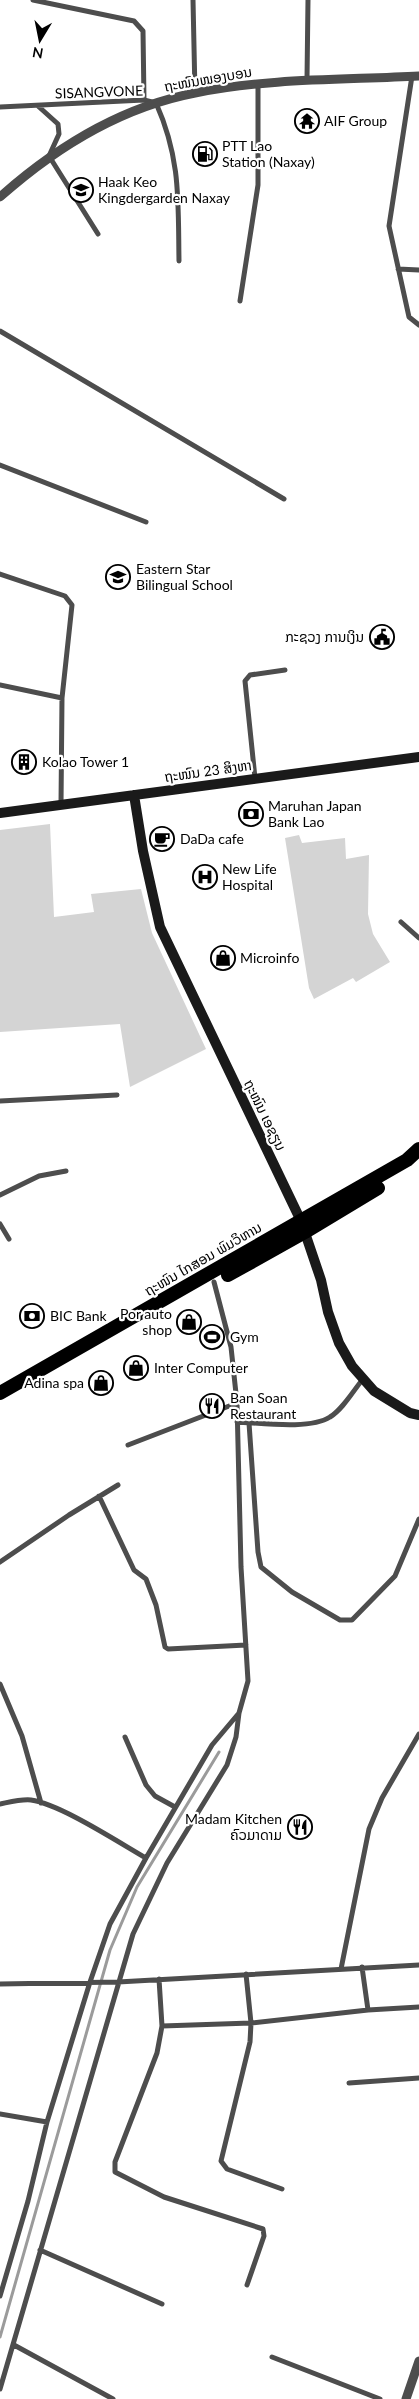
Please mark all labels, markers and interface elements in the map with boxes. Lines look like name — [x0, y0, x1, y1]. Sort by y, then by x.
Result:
north arrow — [15, 15, 65, 65]
text: N — [31, 44, 44, 63]
street label: ຖະໜົນໜອງບອນ — [162, 62, 253, 95]
street label: SISANGVONE — [55, 81, 143, 102]
temple icon: AIF Group — [294, 108, 320, 134]
place label: AIF Group — [324, 112, 387, 129]
place label: PTT Lao Station (Naxay) — [222, 137, 315, 170]
fuel station icon: PTT Lao Station (Naxay) — [192, 141, 218, 167]
place label: Haak Keo Kingdergarden Naxay — [98, 173, 231, 206]
school or university icon: Haak Keo Kingdergarden Naxay — [68, 177, 94, 203]
place label: Eastern Star Bilingual School — [136, 560, 233, 593]
school or university icon: Eastern Star Bilingual School — [105, 564, 131, 590]
public building icon: ກະຊວງ ການເງິນ — [369, 624, 395, 650]
place label: ກະຊວງ ການເງິນ — [285, 628, 364, 645]
building icon: Kolao Tower 1 — [11, 749, 37, 775]
place label: Kolao Tower 1 — [42, 753, 129, 770]
street label: ຖະໜົນ 23 ສິງຫາ — [163, 756, 253, 785]
place label: Maruhan Japan Bank Lao — [268, 797, 362, 830]
bank icon: Maruhan Japan Bank Lao — [238, 801, 264, 827]
cafe icon: DaDa cafe — [149, 826, 175, 852]
place label: DaDa cafe — [180, 830, 244, 847]
place label: New Life Hospital — [222, 860, 277, 893]
hospital icon: New Life Hospital — [192, 864, 218, 890]
shop icon: Microinfo — [210, 945, 236, 971]
place label: Microinfo — [240, 949, 299, 966]
street label: ຖະໜົນ ເອຊຽນ — [240, 1076, 290, 1154]
street label: ຖະໜົນ ໄກສອນ ພົມວິຫານ — [141, 1218, 265, 1299]
bank icon: BIC Bank — [19, 1303, 45, 1329]
place label: Por auto shop — [120, 1305, 172, 1338]
place label: BIC Bank — [50, 1307, 108, 1324]
shop icon: Por auto shop — [176, 1309, 202, 1335]
sports icon: Gym — [199, 1324, 225, 1350]
place label: Gym — [230, 1328, 259, 1345]
shop icon: Inter Computer — [123, 1355, 149, 1381]
place label: Inter Computer — [154, 1359, 248, 1376]
shop icon: Adina spa — [88, 1370, 114, 1396]
place label: Adina spa — [24, 1374, 84, 1391]
place label: Ban Soan Restaurant — [230, 1389, 296, 1422]
restaurant icon: Ban Soan Restaurant — [199, 1393, 225, 1419]
place label: Madam Kitchen ຄົວມາດາມ — [185, 1810, 282, 1843]
restaurant icon: Madam Kitchen ຄົວມາດາມ — [287, 1814, 313, 1840]

